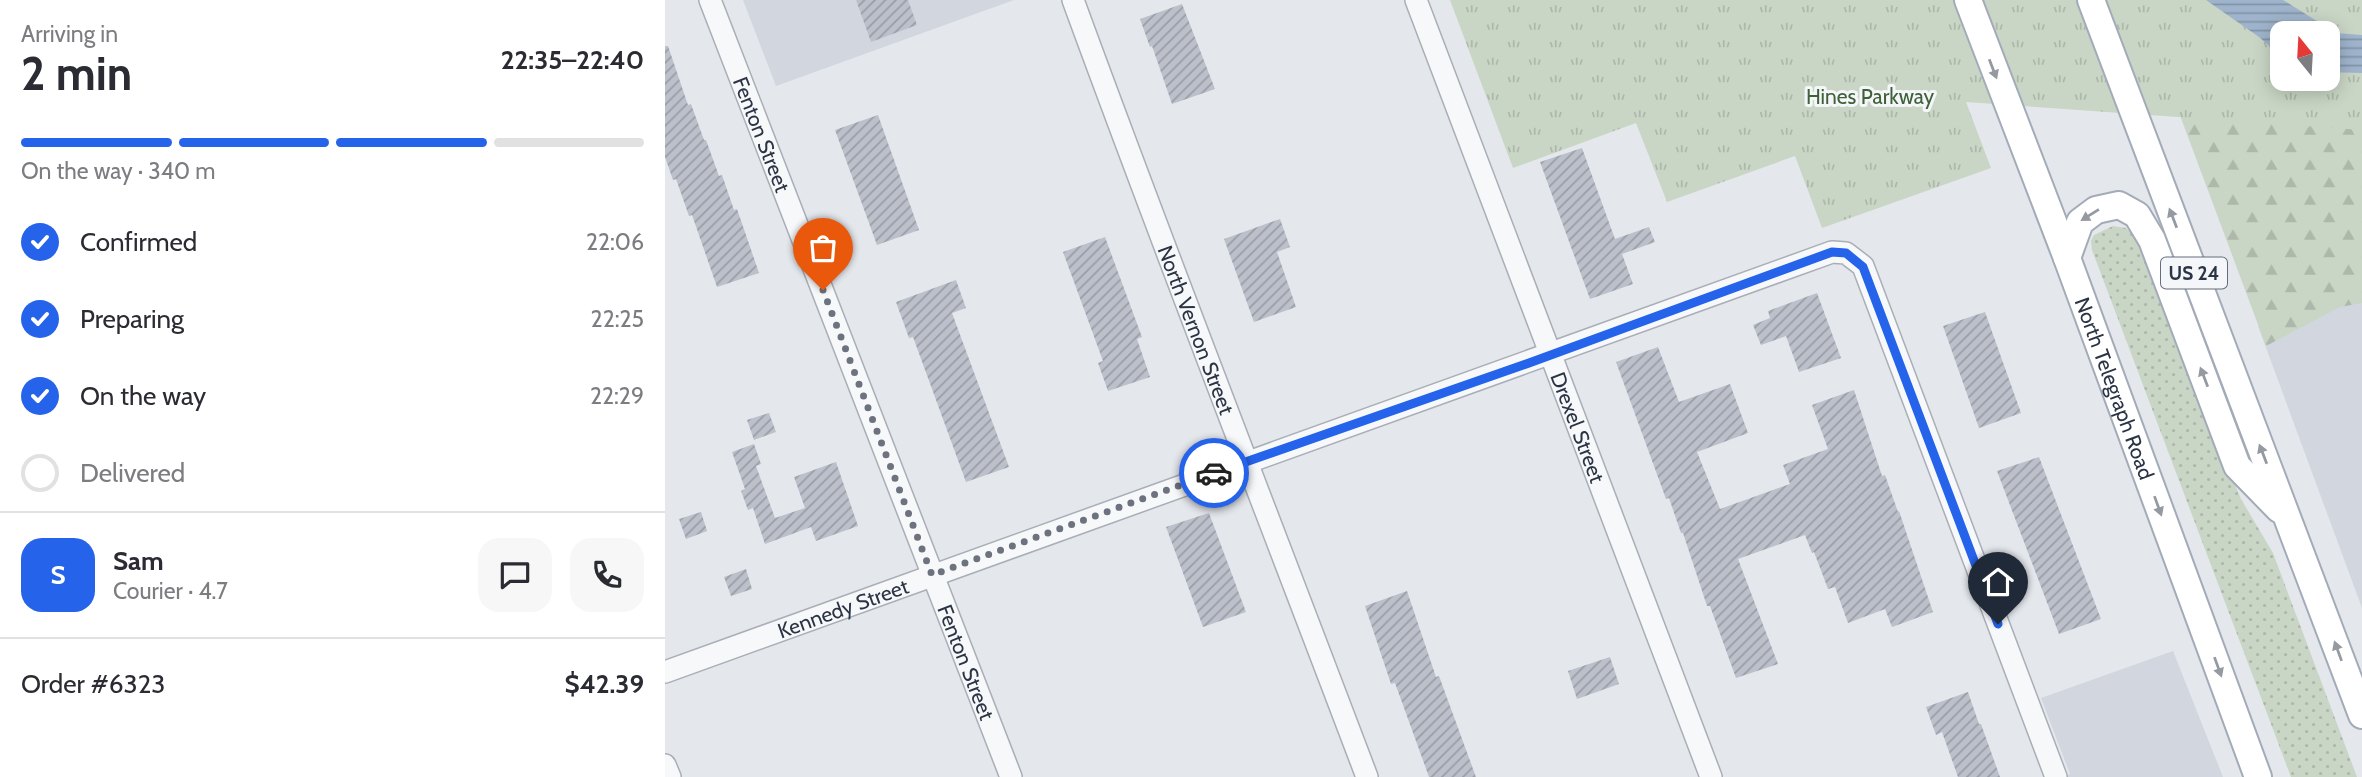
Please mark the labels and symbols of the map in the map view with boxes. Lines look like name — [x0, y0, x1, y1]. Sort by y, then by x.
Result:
north arrow — [2270, 21, 2340, 91]
one-way arrow — [1988, 58, 1999, 79]
street label: Fenton Street — [728, 73, 796, 195]
park label: Hines Parkway — [1806, 84, 1935, 109]
one-way arrow — [2167, 208, 2178, 229]
one-way arrow — [2081, 209, 2100, 222]
pin — [793, 218, 853, 290]
street label: North Vernon Street — [1153, 242, 1240, 418]
road number: US 24 — [2161, 258, 2227, 288]
street label: North Telegraph Road — [2070, 294, 2160, 483]
one-way arrow — [2198, 367, 2209, 388]
street label: Drexel Street — [1546, 368, 1611, 486]
courier — [1179, 438, 1249, 508]
one-way arrow — [2257, 443, 2268, 464]
one-way arrow — [2153, 496, 2164, 517]
pin — [1968, 552, 2028, 624]
street label: Kennedy Street — [774, 573, 912, 643]
street label: Fenton Street — [933, 601, 1000, 723]
one-way arrow — [2332, 641, 2343, 662]
one-way arrow — [2213, 657, 2224, 678]

